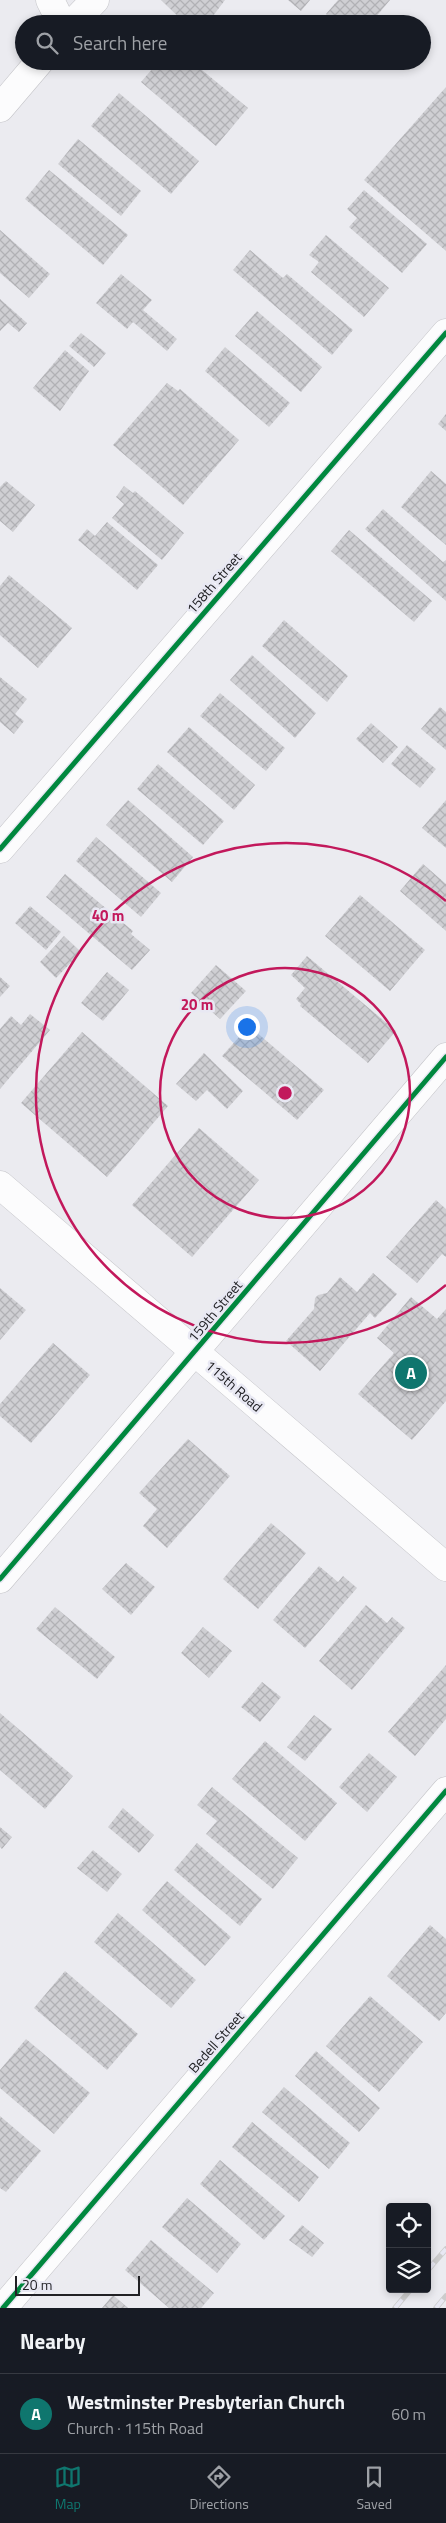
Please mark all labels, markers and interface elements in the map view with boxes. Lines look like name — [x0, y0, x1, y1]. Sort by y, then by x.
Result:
search box — [15, 15, 431, 70]
text: Search here — [73, 28, 167, 57]
icon: search — [33, 29, 61, 57]
street label: 158th Street — [181, 547, 246, 618]
text: 40 m — [92, 904, 124, 927]
text: 20 m — [181, 993, 213, 1016]
your location — [234, 1014, 260, 1040]
centre of rings — [276, 1084, 294, 1102]
street label: 159th Street — [182, 1275, 247, 1346]
pin: A — [395, 1354, 427, 1392]
street label: 115th Road — [201, 1355, 267, 1416]
street label: Bedell Street — [183, 2006, 248, 2077]
map controls — [386, 2203, 431, 2293]
button: locate — [386, 2203, 431, 2248]
button: layers — [386, 2248, 431, 2293]
scale bar — [15, 2273, 140, 2296]
text: 20 m — [22, 2274, 52, 2295]
text: Nearby — [20, 2325, 85, 2357]
text: Westminster Presbyterian Church — [67, 2387, 345, 2416]
text: A — [31, 2402, 41, 2426]
text: 60 m — [391, 2402, 426, 2426]
text: Church · 115th Road — [67, 2416, 204, 2440]
tab: Map — [54, 2463, 82, 2514]
tab: Directions — [189, 2463, 249, 2514]
tab: Saved — [357, 2463, 392, 2514]

